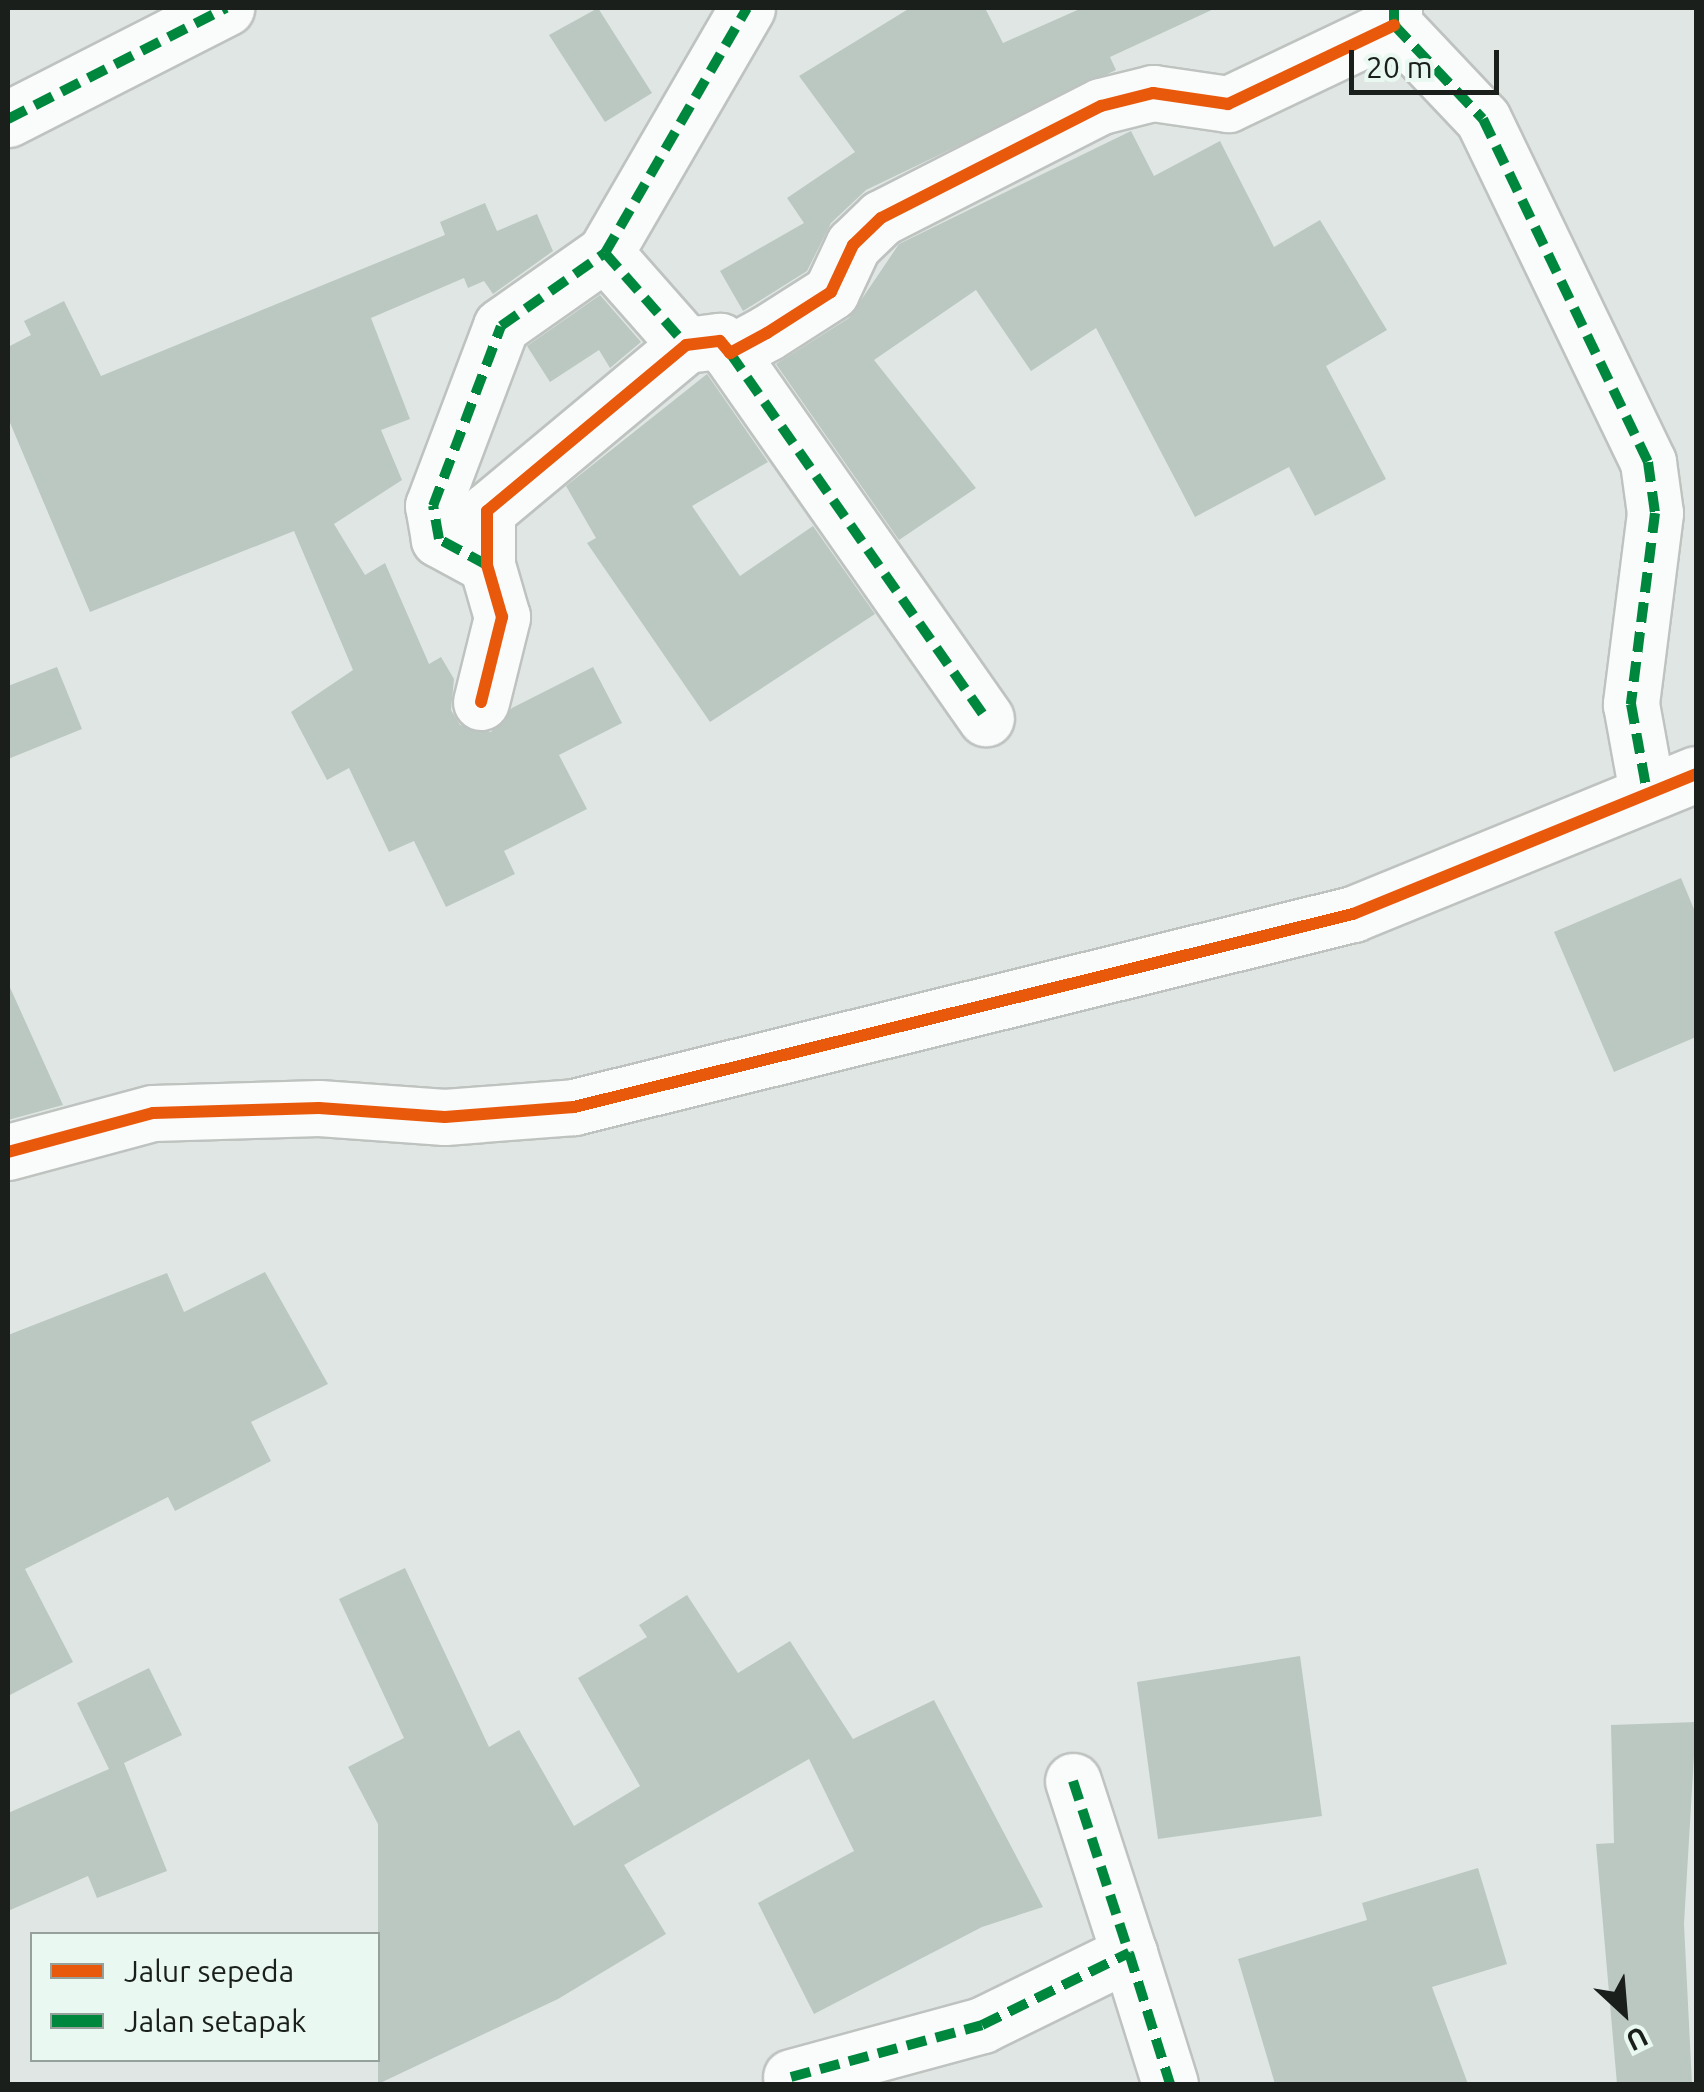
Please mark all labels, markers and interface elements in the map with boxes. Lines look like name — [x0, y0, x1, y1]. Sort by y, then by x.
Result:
scale bar — [1354, 30, 1504, 92]
text: 20 m — [1366, 50, 1433, 84]
legend — [30, 1932, 380, 2062]
text: Jalur sepeda — [124, 1954, 294, 1988]
north arrow — [1574, 1962, 1674, 2062]
text: Jalan setapak — [124, 2004, 306, 2038]
text: U — [1622, 2021, 1653, 2058]

